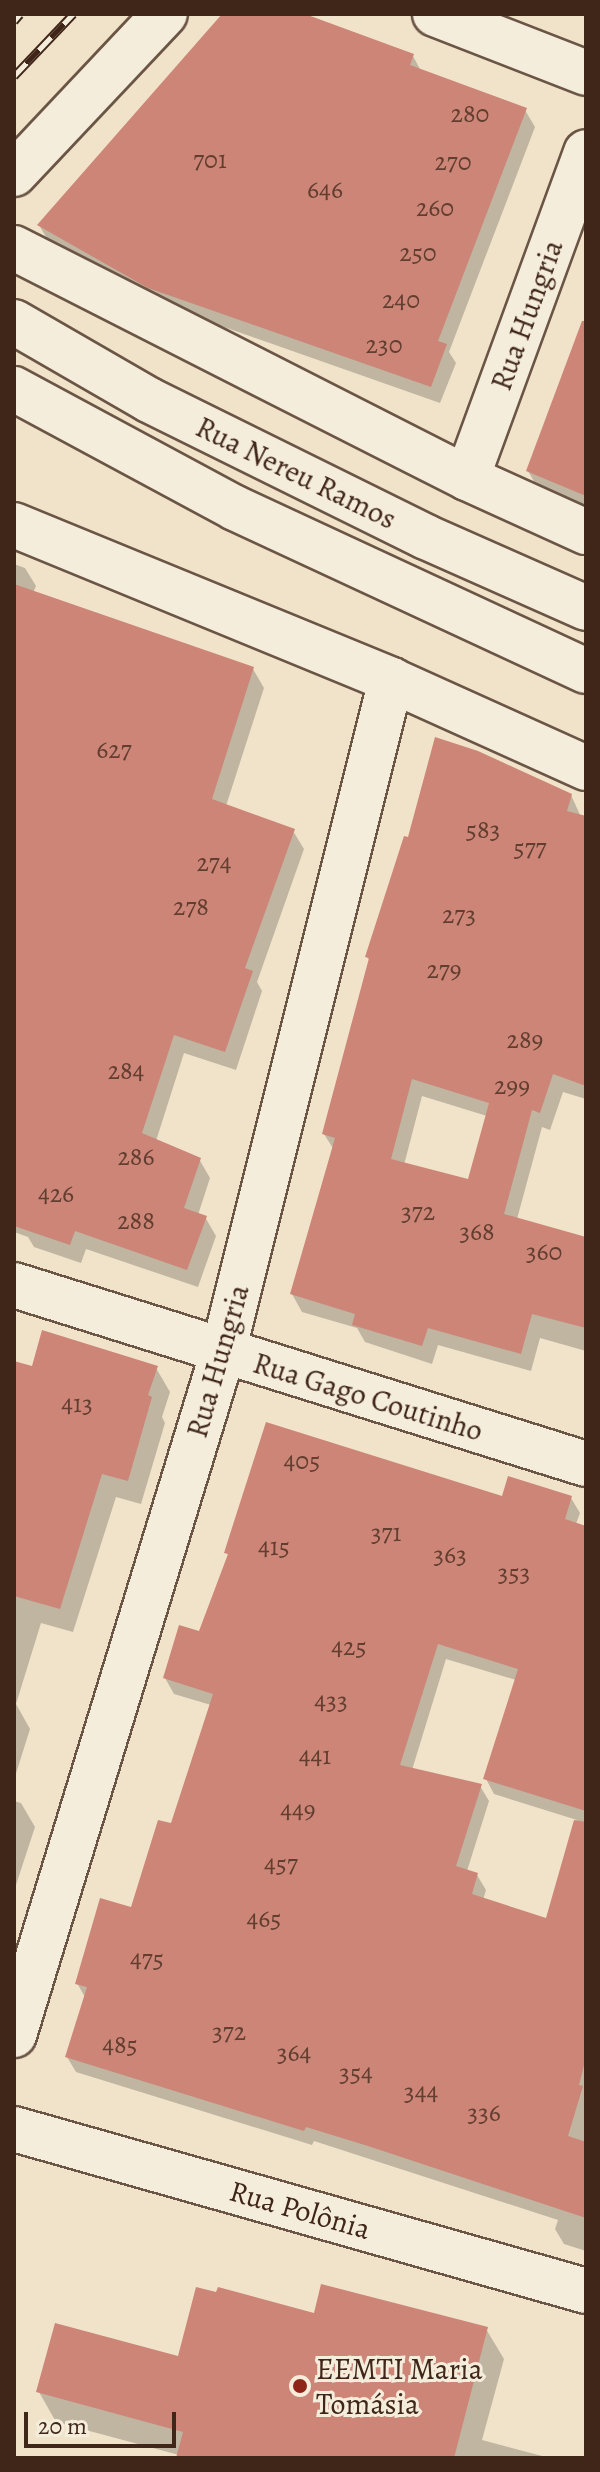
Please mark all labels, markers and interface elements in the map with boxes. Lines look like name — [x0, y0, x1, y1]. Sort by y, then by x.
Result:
house number: 280 — [451, 98, 489, 130]
house number: 701 — [193, 144, 227, 176]
house number: 270 — [434, 146, 472, 178]
house number: 646 — [307, 174, 343, 206]
house number: 260 — [416, 192, 454, 224]
street label: Rua Hungria — [483, 235, 571, 395]
house number: 250 — [399, 237, 437, 269]
house number: 240 — [382, 284, 420, 316]
house number: 230 — [365, 329, 403, 361]
street label: Rua Nereu Ramos — [190, 409, 402, 537]
house number: 627 — [96, 734, 132, 766]
house number: 583 — [466, 814, 500, 846]
house number: 577 — [513, 832, 547, 864]
house number: 274 — [196, 847, 232, 879]
house number: 278 — [173, 891, 209, 923]
house number: 273 — [442, 899, 476, 931]
house number: 279 — [426, 954, 462, 986]
house number: 289 — [507, 1024, 543, 1056]
house number: 284 — [108, 1055, 144, 1087]
house number: 299 — [494, 1070, 530, 1102]
house number: 286 — [118, 1141, 154, 1173]
house number: 426 — [38, 1178, 74, 1210]
house number: 372 — [401, 1196, 435, 1228]
house number: 288 — [117, 1205, 155, 1237]
house number: 368 — [459, 1216, 495, 1248]
house number: 360 — [526, 1236, 562, 1268]
street label: Rua Hungria — [179, 1280, 257, 1442]
street label: Rua Gago Coutinho — [249, 1345, 487, 1449]
house number: 413 — [61, 1388, 93, 1420]
house number: 405 — [284, 1445, 320, 1477]
house number: 371 — [371, 1517, 401, 1549]
house number: 415 — [258, 1531, 290, 1563]
house number: 363 — [433, 1539, 467, 1571]
house number: 353 — [498, 1557, 530, 1589]
house number: 425 — [331, 1631, 367, 1663]
house number: 433 — [314, 1685, 348, 1717]
house number: 441 — [299, 1740, 331, 1772]
house number: 449 — [280, 1794, 316, 1826]
house number: 457 — [264, 1848, 298, 1880]
house number: 465 — [247, 1903, 281, 1935]
house number: 475 — [130, 1943, 164, 1975]
house number: 372 — [212, 2016, 246, 2048]
house number: 485 — [102, 2029, 138, 2061]
house number: 364 — [277, 2037, 311, 2069]
house number: 354 — [339, 2057, 373, 2089]
house number: 344 — [404, 2076, 438, 2108]
house number: 336 — [467, 2097, 501, 2129]
street label: Rua Polônia — [225, 2173, 375, 2247]
place label: EEMTI Maria Tomásia — [316, 2351, 483, 2422]
marker: EEMTI Maria Tomásia — [291, 2377, 309, 2395]
scale bar — [28, 2396, 180, 2446]
text: 20 m — [38, 2410, 87, 2442]

